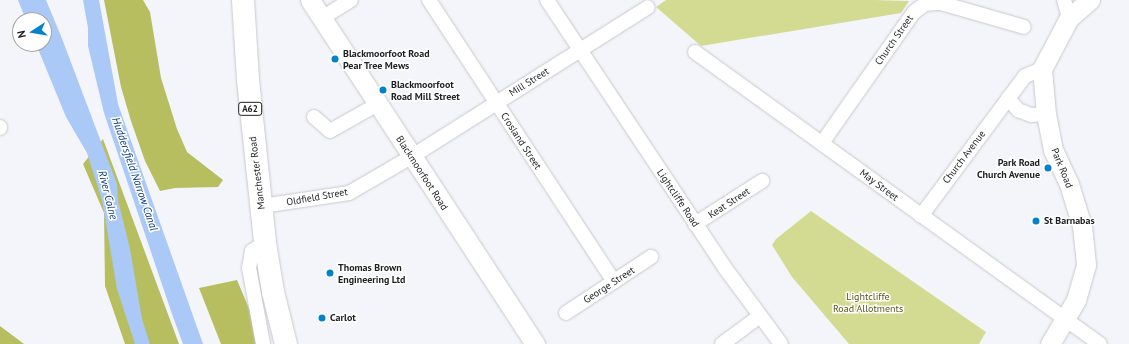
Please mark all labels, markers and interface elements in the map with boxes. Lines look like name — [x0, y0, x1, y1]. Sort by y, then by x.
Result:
north arrow — [12, 12, 52, 52]
street label: Church Street — [872, 13, 916, 67]
text: N — [14, 29, 29, 39]
place label: Blackmoorfoot Road Pear Tree Mews — [343, 47, 430, 70]
marker: Blackmoorfoot Road Pear Tree Mews — [330, 54, 340, 64]
street label: Mill Street — [507, 65, 551, 99]
place label: Blackmoorfoot Road Mill Street — [391, 78, 460, 102]
marker: Blackmoorfoot Road Mill Street — [378, 85, 388, 95]
road number: A62 — [238, 102, 262, 116]
street label: Crosland Street — [498, 110, 544, 172]
water label: Huddersfield Narrow Canal — [109, 115, 161, 233]
street label: Church Avenue — [940, 128, 988, 186]
street label: Blackmoorfoot Road — [393, 134, 451, 212]
street label: Manchester Road — [247, 136, 267, 210]
street label: Park Road — [1049, 146, 1075, 190]
place label: Park Road Church Avenue — [977, 156, 1040, 180]
marker: Park Road Church Avenue — [1043, 163, 1053, 173]
street label: May Street — [857, 166, 901, 204]
street label: Lightcliffe Road — [654, 167, 702, 229]
water label: River Colne — [96, 169, 120, 221]
street label: Keat Street — [706, 185, 752, 221]
street label: Oldfield Street — [285, 186, 349, 208]
place label: St Barnabas — [1044, 215, 1095, 227]
marker: St Barnabas — [1031, 216, 1041, 226]
place label: Thomas Brown Engineering Ltd — [338, 261, 405, 284]
street label: George Street — [581, 264, 637, 306]
marker: Thomas Brown Engineering Ltd — [325, 268, 335, 278]
park label: Lightcliffe Road Allotments — [833, 290, 903, 314]
place label: Carlot — [330, 312, 356, 324]
marker: Carlot — [317, 313, 327, 323]

